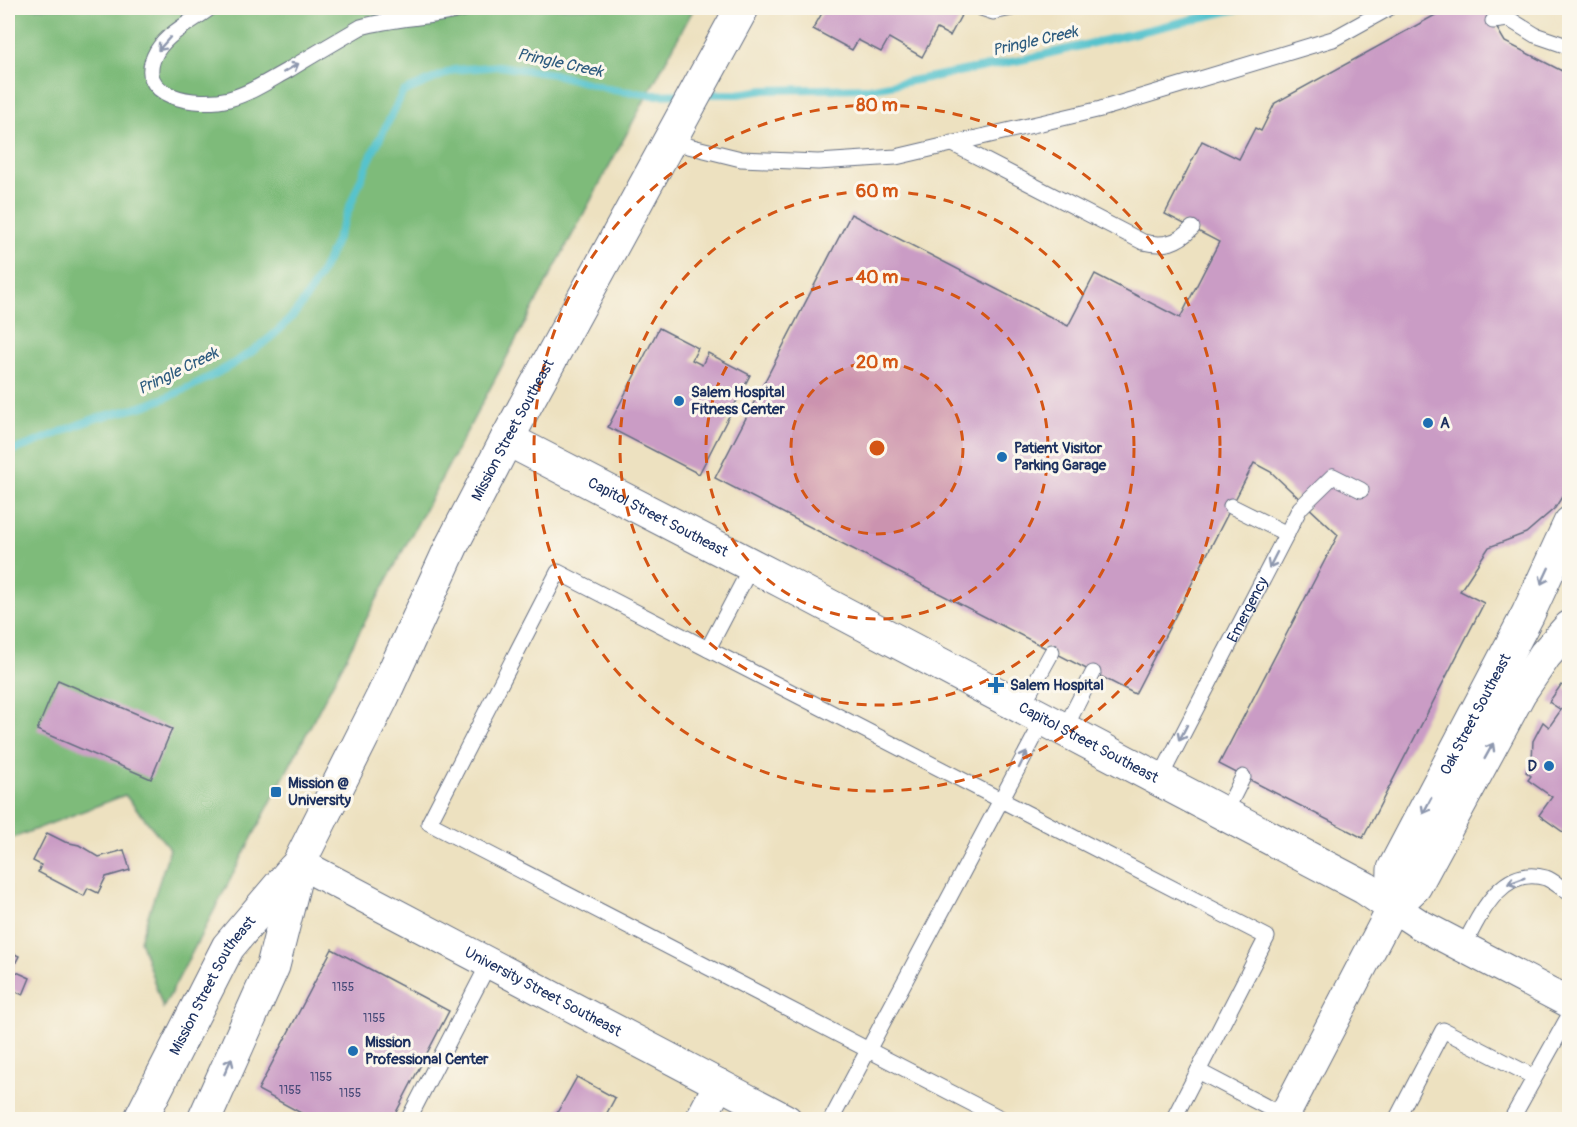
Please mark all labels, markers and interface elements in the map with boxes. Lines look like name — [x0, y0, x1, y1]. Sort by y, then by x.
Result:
water label: Pringle Creek — [990, 21, 1081, 61]
one-way arrow — [157, 36, 171, 51]
water label: Pringle Creek — [515, 44, 606, 82]
one-way arrow — [283, 61, 300, 73]
text: 80 m — [856, 94, 898, 117]
text: 60 m — [856, 180, 898, 203]
text: 40 m — [856, 266, 898, 289]
water label: Pringle Creek — [135, 342, 223, 399]
text: 20 m — [856, 351, 898, 374]
street label: Mission Street Southeast — [467, 355, 559, 504]
place label: Salem Hospital Fitness Center — [691, 383, 785, 419]
marker: Salem Hospital Fitness Center — [672, 394, 686, 408]
place label: A — [1440, 414, 1450, 433]
marker: A — [1421, 416, 1435, 430]
centre of rings — [867, 438, 887, 458]
place label: Patient Visitor Parking Garage — [1014, 439, 1107, 475]
marker: Patient Visitor Parking Garage — [995, 450, 1009, 464]
street label: Capitol Street Southeast — [585, 473, 732, 562]
one-way arrow — [1267, 550, 1278, 568]
one-way arrow — [1539, 567, 1551, 585]
street label: Emergency — [1223, 573, 1272, 645]
street label: Oak Street Southeast — [1436, 649, 1516, 778]
marker: Salem Hospital — [987, 676, 1005, 694]
place label: Salem Hospital — [1010, 676, 1104, 695]
street label: Capitol Street Southeast — [1015, 698, 1163, 788]
one-way arrow — [1177, 723, 1188, 741]
one-way arrow — [1483, 743, 1495, 760]
one-way arrow — [1017, 752, 1029, 769]
place label: D — [1528, 757, 1538, 776]
marker: D — [1542, 759, 1556, 773]
place label: Mission @ University — [288, 774, 351, 810]
marker: Mission @ University — [269, 785, 283, 799]
one-way arrow — [1421, 796, 1432, 814]
one-way arrow — [1508, 876, 1526, 887]
street label: Mission Street Southeast — [165, 911, 260, 1058]
street label: University Street Southeast — [461, 942, 626, 1041]
house number: 1155 — [332, 980, 354, 995]
house number: 1155 — [363, 1011, 385, 1026]
place label: Mission Professional Center — [365, 1033, 489, 1069]
marker: Mission Professional Center — [346, 1044, 360, 1058]
one-way arrow — [222, 1058, 234, 1076]
house number: 1155 — [310, 1070, 332, 1085]
house number: 1155 — [279, 1083, 301, 1098]
house number: 1155 — [339, 1086, 361, 1101]

